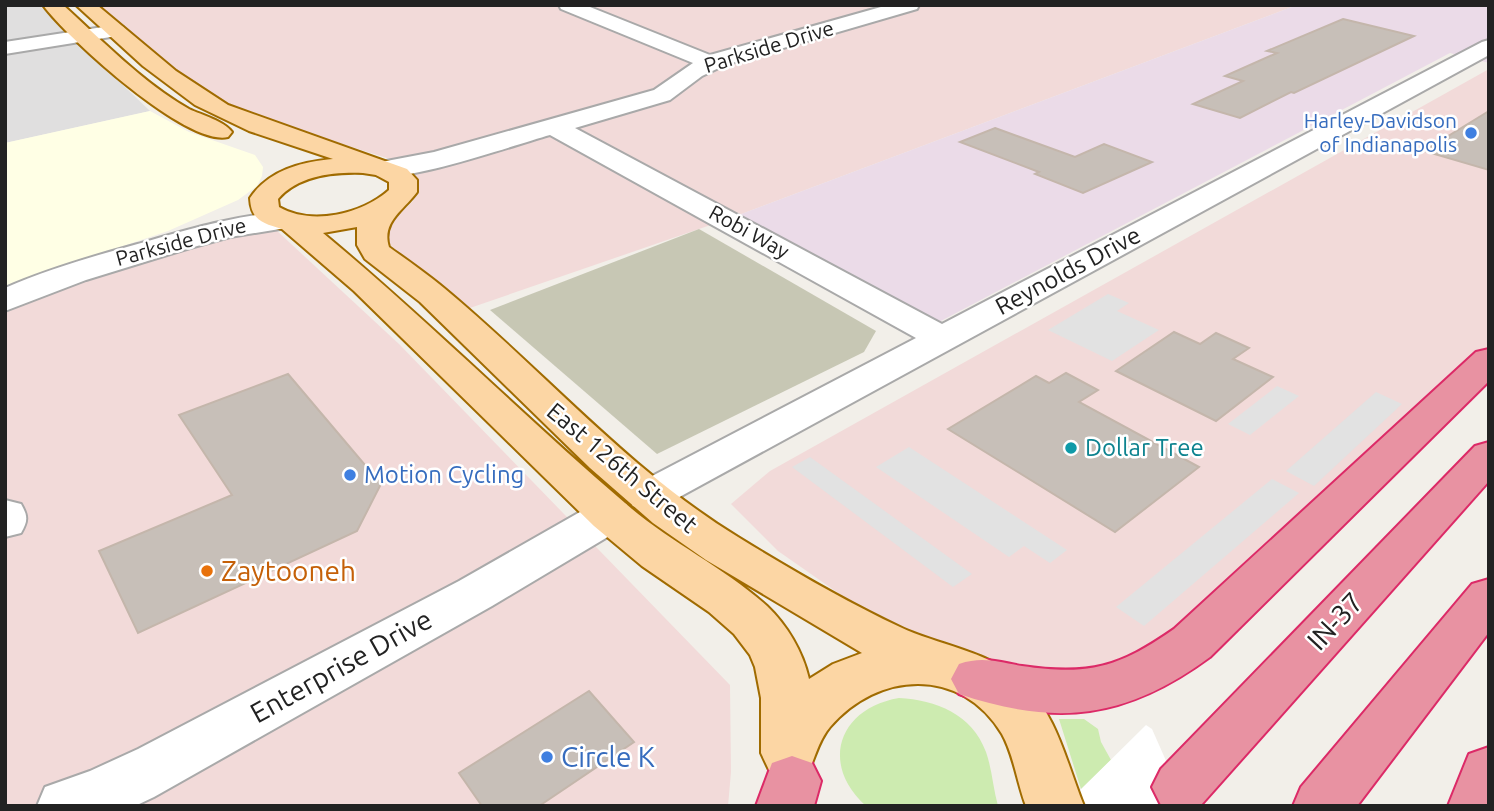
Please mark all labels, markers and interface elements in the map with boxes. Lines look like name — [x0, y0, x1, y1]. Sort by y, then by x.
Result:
street label: Parkside Drive — [701, 15, 836, 77]
place label: Harley-Davidson of Indianapolis — [1304, 108, 1457, 156]
marker: Harley-Davidson of Indianapolis — [1463, 125, 1479, 141]
street label: Robi Way — [705, 199, 794, 263]
street label: Parkside Drive — [113, 212, 249, 270]
street label: Reynolds Drive — [991, 221, 1145, 320]
street label: East 126th Street — [542, 397, 703, 539]
place label: Dollar Tree — [1085, 434, 1204, 461]
marker: Dollar Tree — [1063, 440, 1079, 456]
place label: Motion Cycling — [364, 461, 524, 488]
marker: Motion Cycling — [342, 467, 358, 483]
place label: Zaytooneh — [221, 555, 356, 586]
marker: Zaytooneh — [199, 563, 215, 579]
street label: IN-37 — [1301, 586, 1369, 656]
street label: Enterprise Drive — [245, 603, 437, 728]
place label: Circle K — [561, 741, 655, 772]
marker: Circle K — [539, 749, 555, 765]

